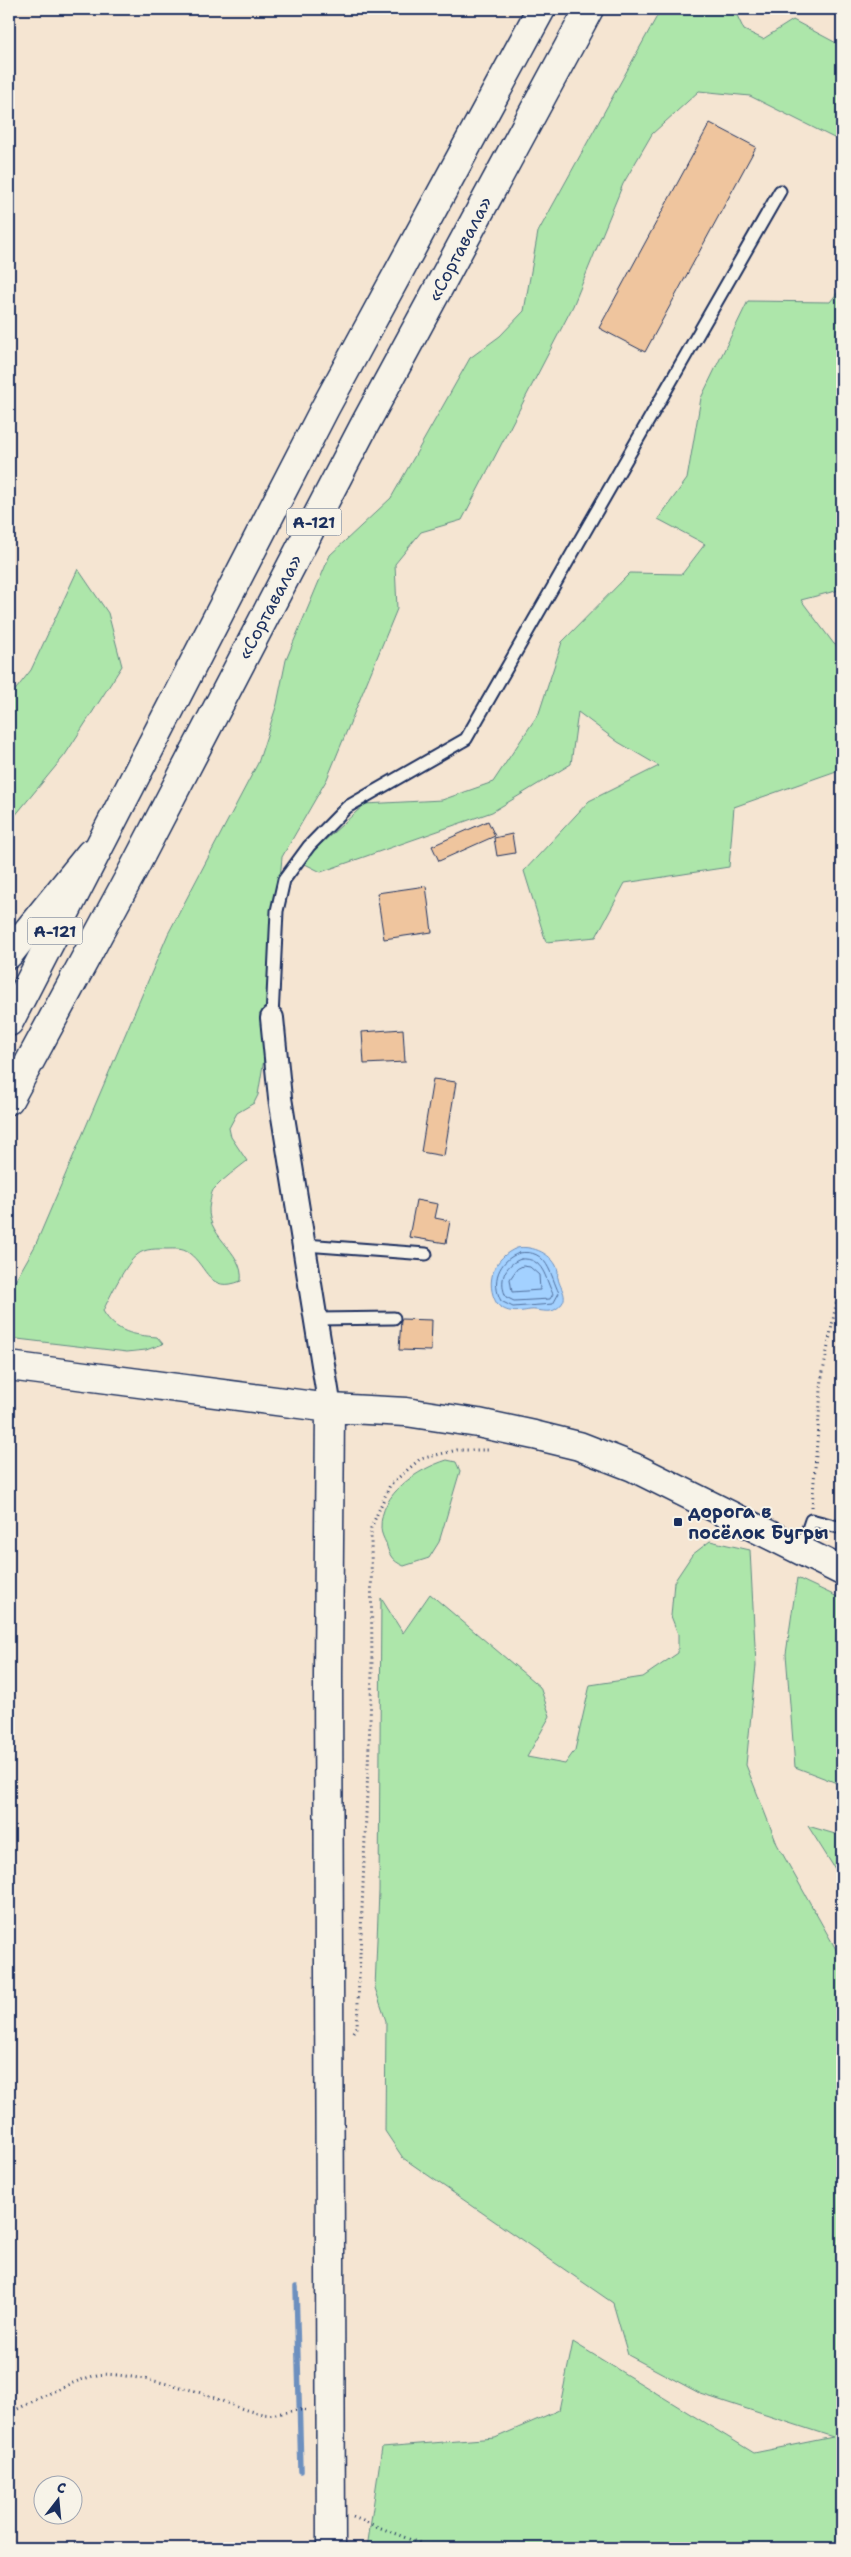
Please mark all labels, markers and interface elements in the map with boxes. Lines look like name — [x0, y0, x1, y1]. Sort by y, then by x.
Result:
street label: «Сортавала» — [422, 192, 498, 306]
road number: А-121 — [286, 508, 342, 536]
street label: «Сортавала» — [232, 550, 308, 664]
road number: А-121 — [28, 918, 82, 944]
place label: дорога в посёлок Бугры — [688, 1500, 828, 1545]
marker: дорога в посёлок Бугры — [672, 1516, 684, 1528]
north arrow — [32, 2474, 82, 2524]
text: С — [55, 2478, 68, 2497]

